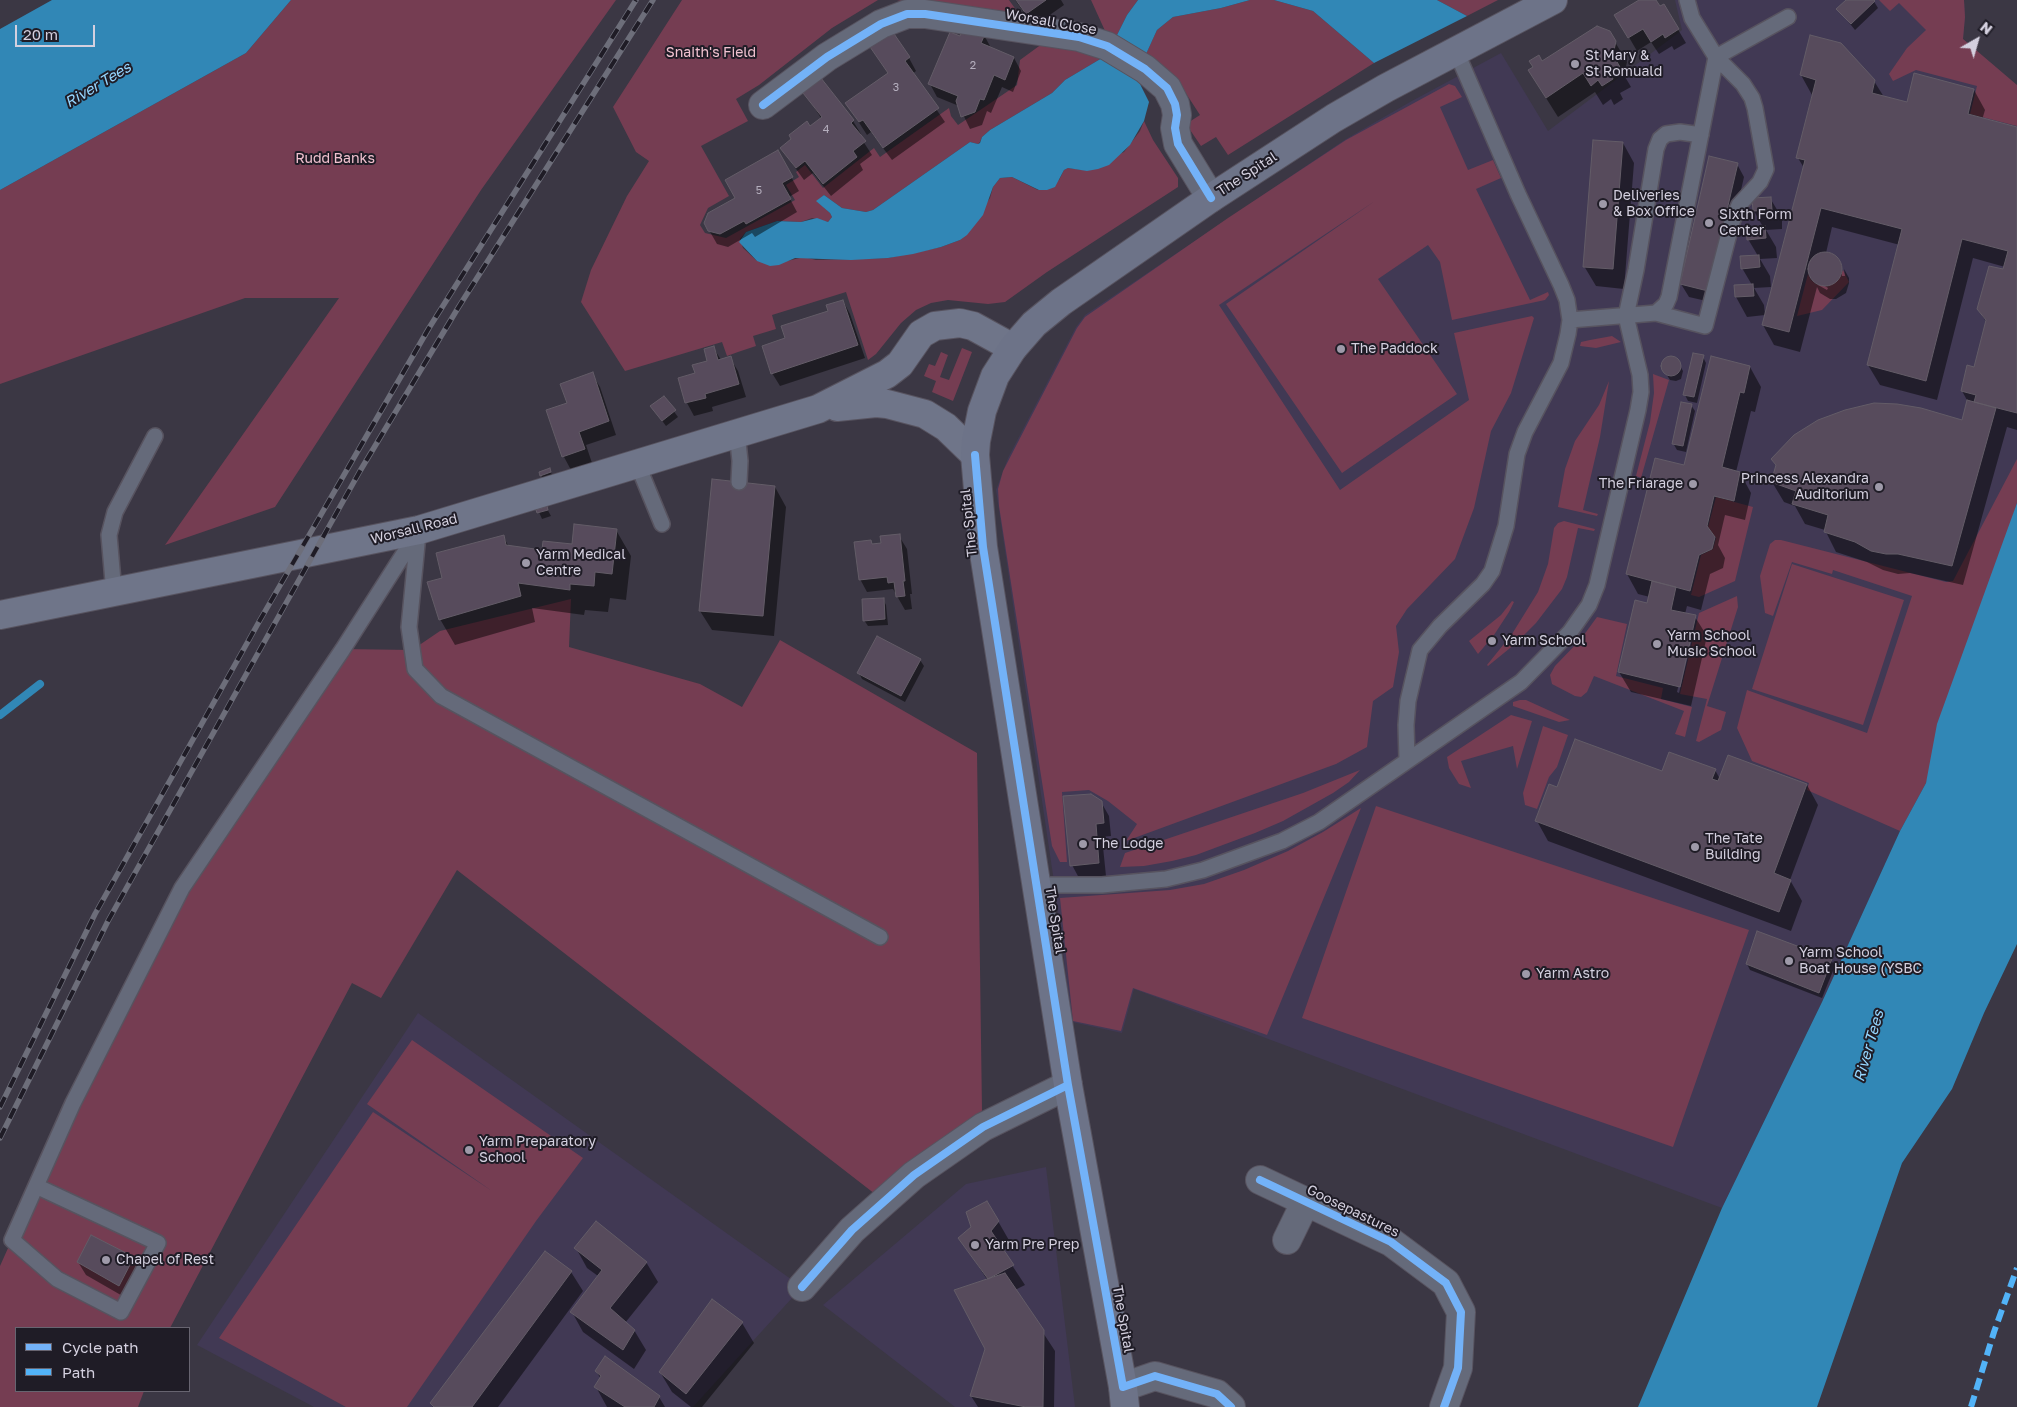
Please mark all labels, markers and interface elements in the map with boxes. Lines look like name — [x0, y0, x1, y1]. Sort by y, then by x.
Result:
street label: Worsall Close — [1004, 6, 1098, 38]
scale bar — [18, 15, 98, 47]
north arrow — [1952, 15, 2002, 65]
text: N — [1977, 18, 1996, 38]
text: 20 m — [23, 25, 58, 43]
park label: Snaith's Field — [666, 45, 756, 61]
place label: St Mary & St Romuald — [1585, 48, 1662, 80]
water label: River Tees — [62, 58, 134, 112]
marker: St Mary & St Romuald — [1569, 58, 1581, 70]
house number: 2 — [970, 59, 976, 73]
house number: 3 — [893, 81, 899, 95]
house number: 4 — [823, 123, 829, 137]
street label: The Spital — [1214, 148, 1280, 200]
park label: Rudd Banks — [295, 151, 375, 167]
house number: 5 — [756, 184, 762, 198]
place label: Deliveries & Box Office — [1613, 188, 1695, 220]
marker: Deliveries & Box Office — [1597, 198, 1609, 210]
place label: Sixth Form Center — [1719, 207, 1792, 240]
marker: Sixth Form Center — [1703, 217, 1715, 229]
place label: The Paddock — [1351, 341, 1438, 357]
marker: The Paddock — [1335, 343, 1347, 355]
place label: Princess Alexandra Auditorium — [1741, 471, 1869, 504]
place label: The Friarage — [1599, 476, 1683, 492]
marker: The Friarage — [1687, 478, 1699, 490]
marker: Princess Alexandra Auditorium — [1873, 481, 1885, 493]
street label: The Spital — [957, 488, 981, 558]
street label: Worsall Road — [369, 510, 459, 548]
place label: Yarm Medical Centre — [536, 547, 626, 580]
marker: Yarm Medical Centre — [520, 557, 532, 569]
place label: Yarm School Music School — [1667, 628, 1756, 660]
place label: Yarm School — [1502, 633, 1586, 649]
marker: Yarm School — [1486, 635, 1498, 647]
marker: Yarm School Music School — [1651, 638, 1663, 650]
place label: The Tate Building — [1705, 831, 1763, 864]
place label: The Lodge — [1093, 836, 1163, 852]
marker: The Lodge — [1077, 838, 1089, 850]
marker: The Tate Building — [1689, 841, 1701, 853]
street label: The Spital — [1041, 885, 1069, 955]
place label: Yarm School Boat House (YSBC — [1799, 945, 1922, 978]
marker: Yarm School Boat House (YSBC — [1783, 955, 1795, 967]
place label: Yarm Astro — [1536, 966, 1609, 982]
marker: Yarm Astro — [1520, 968, 1532, 980]
water label: River Tees — [1850, 1008, 1888, 1084]
place label: Yarm Preparatory School — [479, 1134, 596, 1166]
marker: Yarm Preparatory School — [463, 1144, 475, 1156]
street label: Goosepastures — [1304, 1181, 1402, 1241]
place label: Yarm Pre Prep — [985, 1237, 1079, 1253]
marker: Yarm Pre Prep — [969, 1239, 981, 1251]
place label: Chapel of Rest — [116, 1252, 214, 1268]
marker: Chapel of Rest — [100, 1254, 112, 1266]
street label: The Spital — [1109, 1284, 1137, 1354]
legend — [15, 1327, 190, 1392]
text: Cycle path — [62, 1338, 138, 1356]
text: Path — [62, 1363, 95, 1381]

